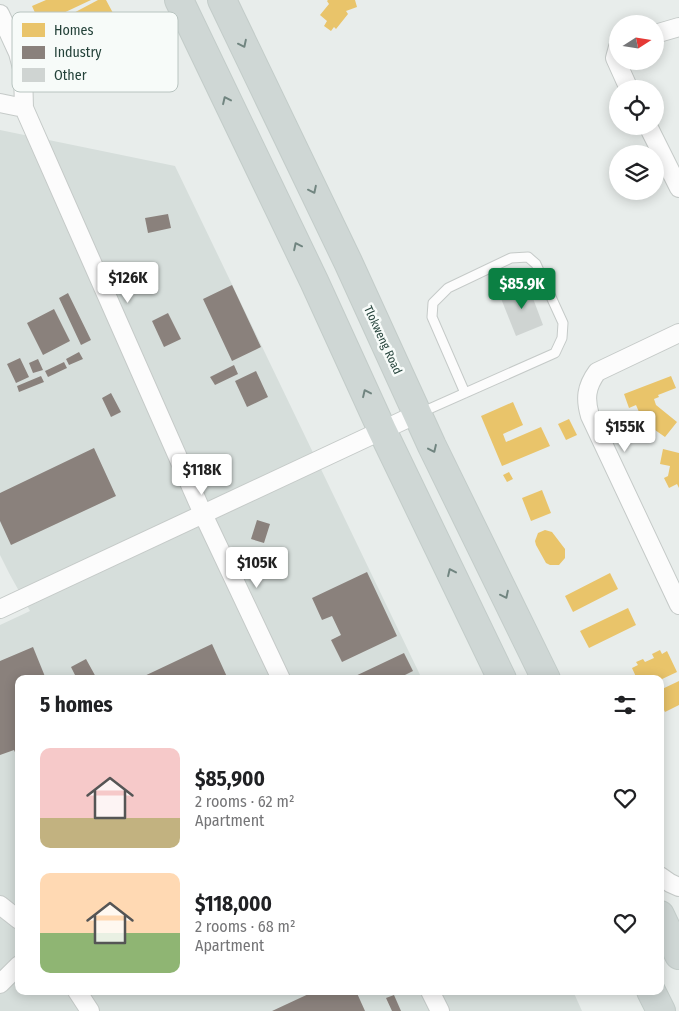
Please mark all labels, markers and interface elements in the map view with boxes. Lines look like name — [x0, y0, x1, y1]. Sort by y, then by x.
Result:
legend — [12, 12, 178, 92]
north arrow — [609, 15, 664, 70]
map controls — [609, 15, 664, 200]
text: Homes — [54, 22, 94, 39]
one-way arrow — [236, 39, 247, 48]
text: Industry — [54, 44, 102, 61]
text: Other — [54, 67, 87, 84]
button: locate — [609, 80, 664, 135]
one-way arrow — [222, 96, 232, 105]
button: layers — [609, 145, 664, 200]
one-way arrow — [307, 185, 317, 194]
one-way arrow — [293, 242, 303, 251]
pin: $126K — [93, 262, 163, 304]
text: $126K — [108, 268, 148, 287]
pin: $85.9K — [481, 268, 563, 310]
text: $85.9K — [499, 274, 545, 293]
street label: Tlokweng Road — [361, 304, 405, 376]
one-way arrow — [362, 389, 372, 398]
pin: $155K — [590, 410, 660, 453]
text: $155K — [605, 417, 645, 436]
one-way arrow — [427, 444, 438, 453]
pin: $118K — [167, 454, 237, 496]
text: $118K — [183, 460, 221, 479]
pin: $105K — [222, 546, 292, 589]
text: $105K — [237, 553, 277, 572]
one-way arrow — [447, 568, 457, 577]
one-way arrow — [499, 590, 509, 599]
icon: filters — [611, 691, 639, 719]
text: 5 homes — [40, 692, 113, 718]
text: $85,900 — [195, 766, 265, 792]
icon: home — [80, 768, 140, 828]
icon: heart — [611, 784, 639, 812]
text: 2 rooms · 62 m² — [195, 792, 294, 811]
text: Apartment — [195, 811, 264, 830]
text: $118,000 — [195, 891, 272, 917]
icon: home — [80, 893, 140, 953]
icon: heart — [611, 909, 639, 937]
text: 2 rooms · 68 m² — [195, 917, 296, 936]
text: Apartment — [195, 936, 264, 955]

